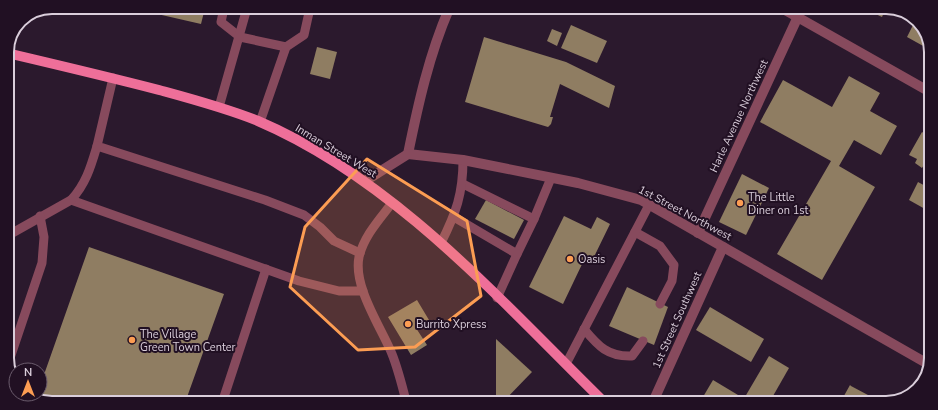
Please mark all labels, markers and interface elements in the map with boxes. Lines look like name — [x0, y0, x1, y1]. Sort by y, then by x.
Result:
street label: Harle Avenue Northwest — [706, 57, 772, 175]
street label: Inman Street West — [292, 121, 380, 181]
street label: 1st Street Northwest — [636, 182, 735, 244]
place label: The Little Diner on 1st — [748, 190, 809, 218]
marker: The Little Diner on 1st — [735, 198, 745, 208]
place label: Oasis — [578, 252, 605, 267]
marker: Oasis — [565, 254, 575, 264]
street label: 1st Street Southwest — [649, 269, 705, 371]
place label: Burrito Xpress — [416, 317, 487, 332]
marker: Burrito Xpress — [403, 319, 413, 329]
place label: The Village Green Town Center — [140, 327, 236, 355]
marker: The Village Green Town Center — [127, 335, 137, 345]
north arrow — [8, 362, 48, 402]
text: N — [24, 365, 32, 380]

